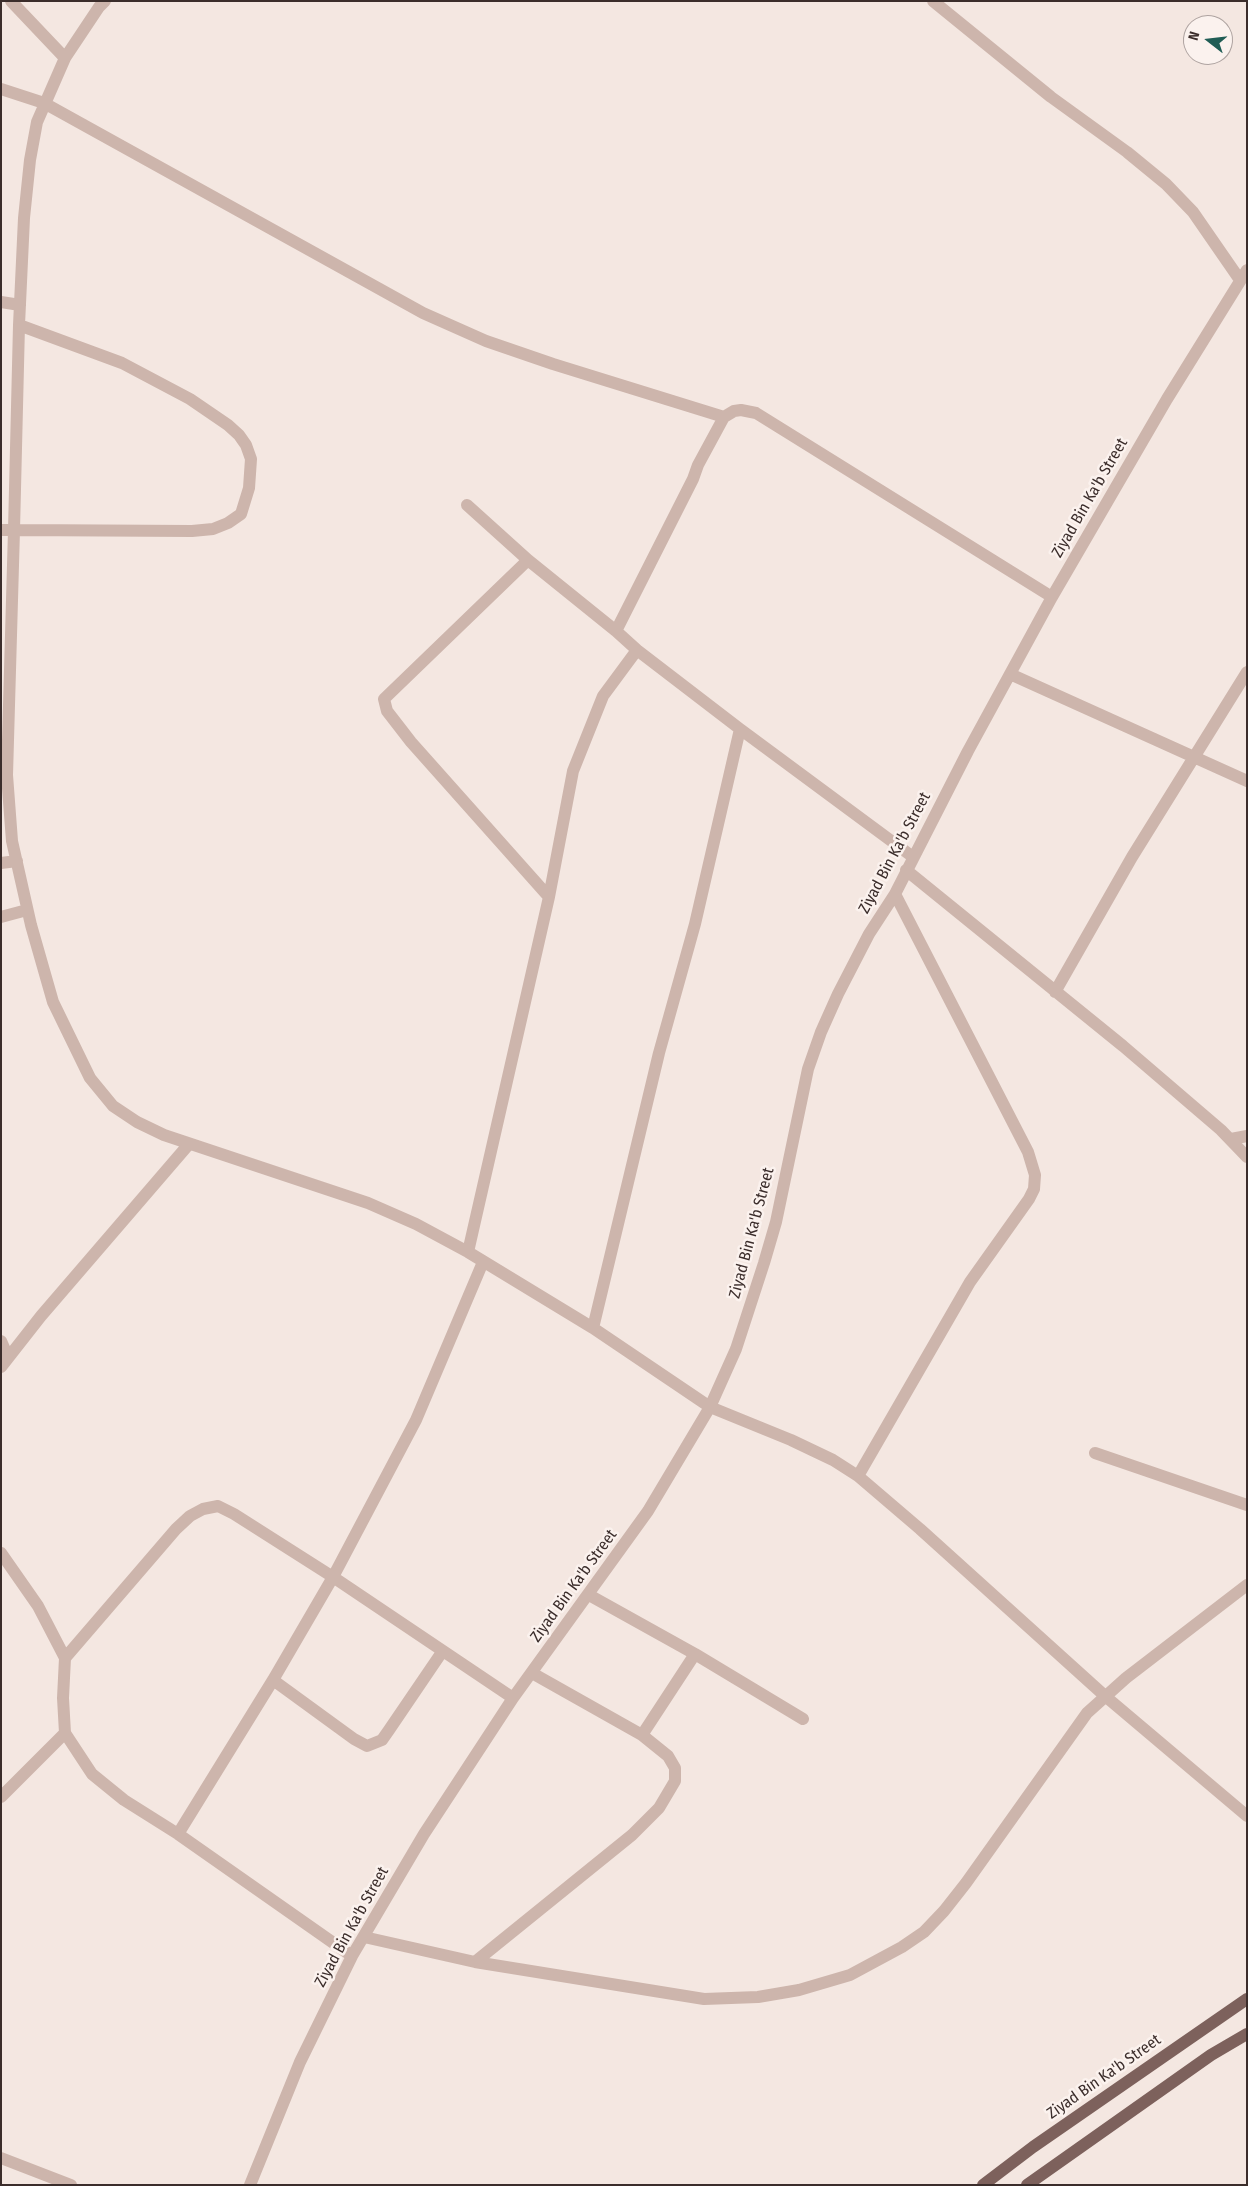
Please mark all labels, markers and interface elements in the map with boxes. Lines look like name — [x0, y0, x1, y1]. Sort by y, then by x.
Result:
north arrow — [1183, 15, 1233, 65]
text: N — [1185, 30, 1203, 42]
street label: Ziyad Bin Ka'b Street — [1048, 435, 1132, 561]
street label: Ziyad Bin Ka'b Street — [855, 789, 935, 917]
street label: Ziyad Bin Ka'b Street — [725, 1166, 779, 1300]
street label: Ziyad Bin Ka'b Street — [527, 1526, 621, 1646]
street label: Ziyad Bin Ka'b Street — [311, 1864, 393, 1990]
street label: Ziyad Bin Ka'b Street — [1043, 2031, 1165, 2123]

